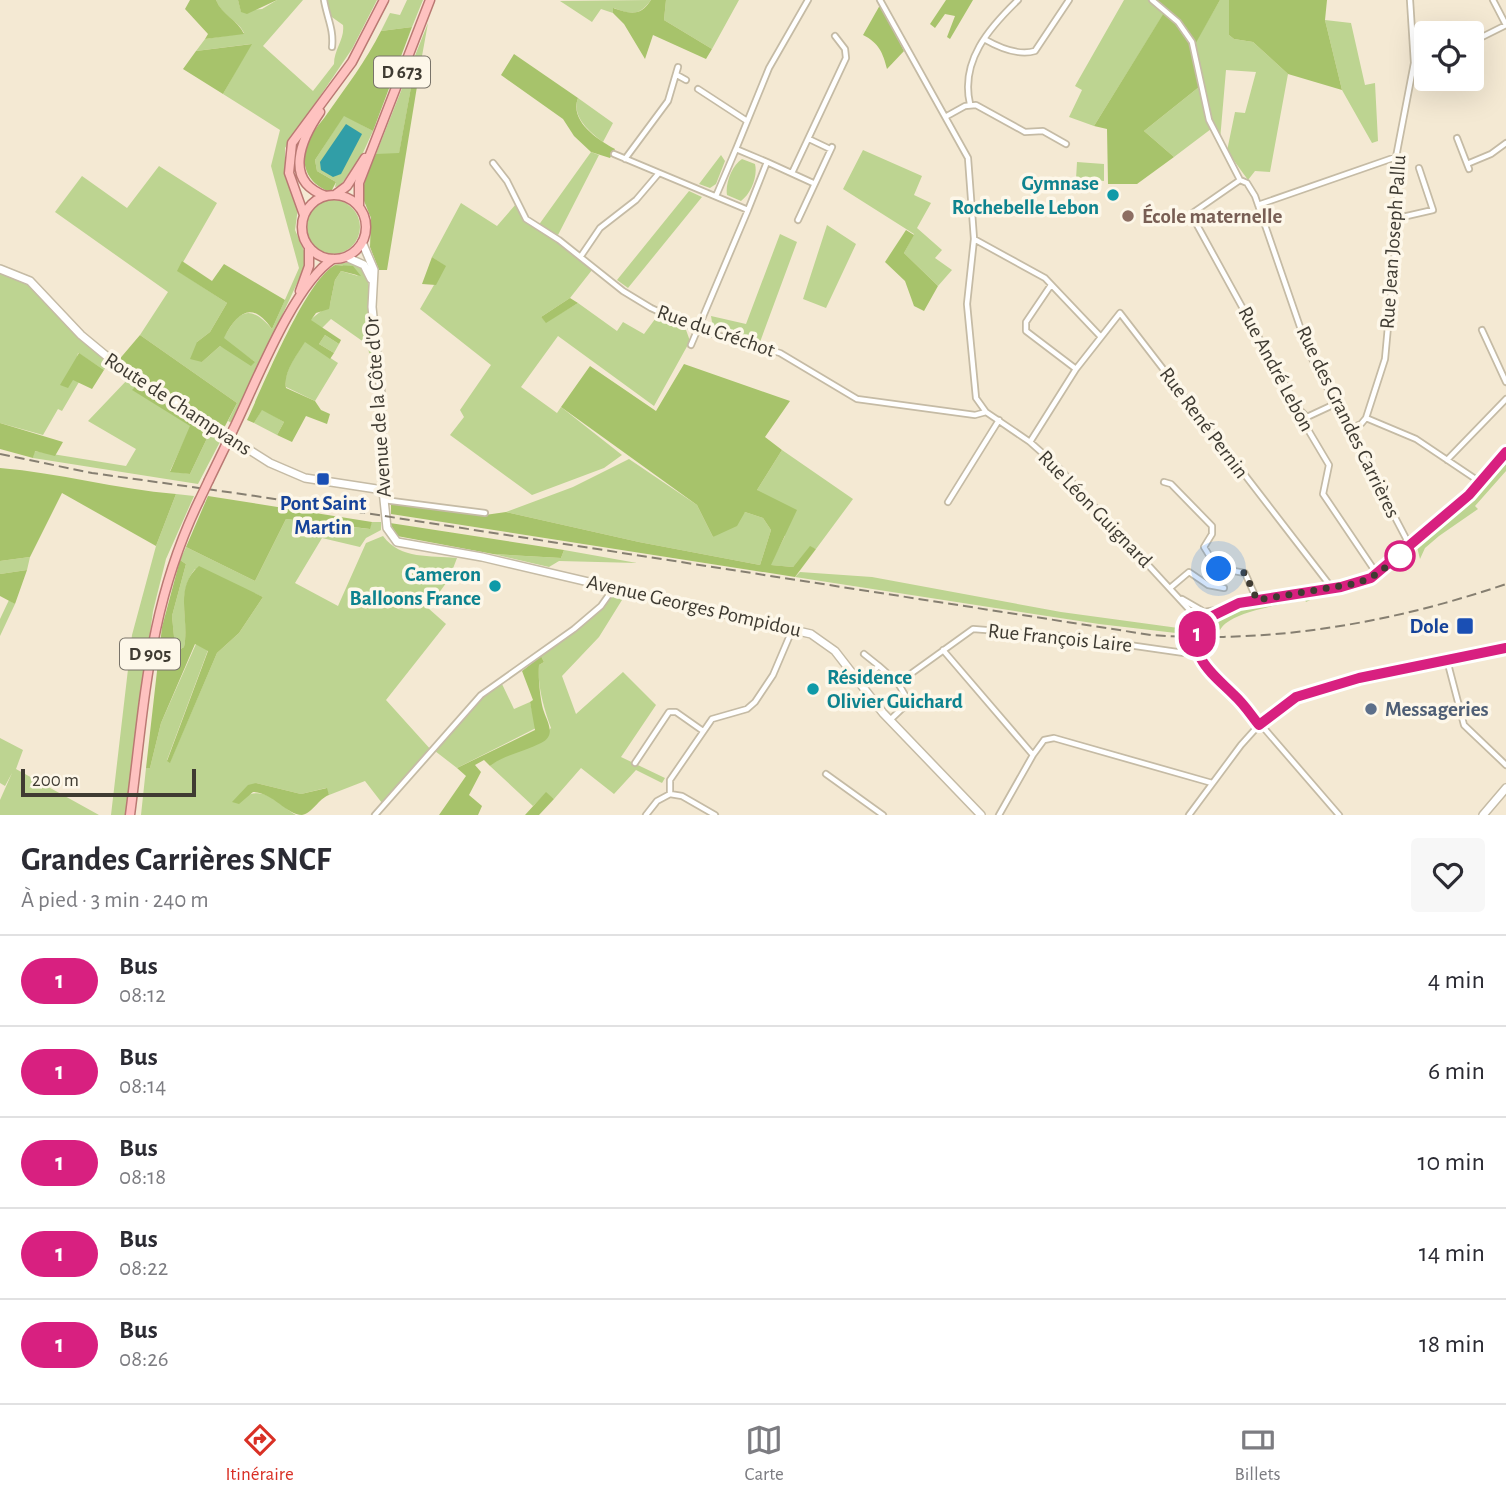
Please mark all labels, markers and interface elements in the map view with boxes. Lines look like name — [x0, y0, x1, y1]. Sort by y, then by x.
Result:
map controls — [1414, 21, 1484, 91]
button: locate — [1414, 21, 1484, 91]
road number: D 673 — [374, 57, 430, 88]
street label: Rue Jean Joseph Pallu — [1376, 154, 1410, 330]
place label: Gymnase Rochebelle Lebon — [952, 173, 1099, 218]
marker: Gymnase Rochebelle Lebon — [1105, 187, 1121, 203]
place label: École maternelle — [1142, 203, 1283, 227]
marker: École maternelle — [1120, 208, 1136, 224]
street label: Rue du Créchot — [654, 301, 778, 361]
street label: Rue André Lebon — [1234, 303, 1318, 435]
street label: Avenue de la Côte d'Or — [361, 315, 395, 498]
street label: Rue des Grandes Carrières — [1292, 323, 1404, 521]
street label: Route de Champvans — [101, 349, 255, 459]
street label: Rue René Pernin — [1156, 364, 1252, 482]
street label: Rue Léon Guignard — [1034, 446, 1156, 572]
marker: Pont Saint Martin — [315, 471, 331, 487]
place label: Pont Saint Martin — [280, 493, 366, 538]
unlabelled marker — [1385, 541, 1415, 571]
your location — [1201, 551, 1236, 586]
place label: Cameron Balloons France — [349, 564, 481, 609]
street label: Avenue Georges Pompidou — [585, 571, 803, 641]
marker: Cameron Balloons France — [487, 578, 503, 594]
line badge: 1 — [1174, 611, 1220, 657]
place label: Dole — [1410, 616, 1449, 637]
marker: Dole — [1455, 616, 1475, 636]
street label: Rue François Laire — [987, 620, 1133, 656]
text: 1 — [1193, 622, 1201, 646]
road number: D 905 — [120, 638, 180, 670]
place label: Résidence Olivier Guichard — [827, 667, 963, 712]
marker: Résidence Olivier Guichard — [805, 681, 821, 697]
place label: Messageries — [1385, 699, 1489, 720]
marker: Messageries — [1363, 701, 1379, 717]
scale bar — [21, 766, 196, 798]
text: 200 m — [32, 771, 79, 790]
button: heart — [1411, 838, 1485, 912]
text: Grandes Carrières SNCF — [21, 844, 331, 877]
text: À pied · 3 min · 240 m — [21, 889, 209, 912]
text: Bus — [119, 953, 158, 979]
text: 4 min — [1428, 967, 1485, 993]
text: 1 — [55, 969, 64, 993]
text: 08:12 — [119, 984, 166, 1007]
text: Bus — [119, 1044, 158, 1070]
text: 6 min — [1428, 1058, 1485, 1084]
text: 1 — [55, 1060, 64, 1084]
text: 08:14 — [119, 1075, 166, 1098]
text: Bus — [119, 1135, 158, 1161]
text: 10 min — [1418, 1149, 1485, 1175]
text: 1 — [55, 1151, 64, 1175]
text: 08:18 — [119, 1166, 166, 1189]
text: Bus — [119, 1226, 158, 1252]
text: 14 min — [1419, 1240, 1485, 1266]
text: 1 — [55, 1242, 64, 1266]
text: 08:22 — [119, 1257, 168, 1280]
text: Bus — [119, 1317, 158, 1343]
text: 18 min — [1419, 1331, 1485, 1357]
text: 1 — [55, 1333, 64, 1357]
text: 08:26 — [119, 1348, 169, 1371]
tab: Itinéraire — [225, 1421, 294, 1486]
tab: Carte — [745, 1421, 784, 1486]
tab: Billets — [1235, 1421, 1281, 1486]

